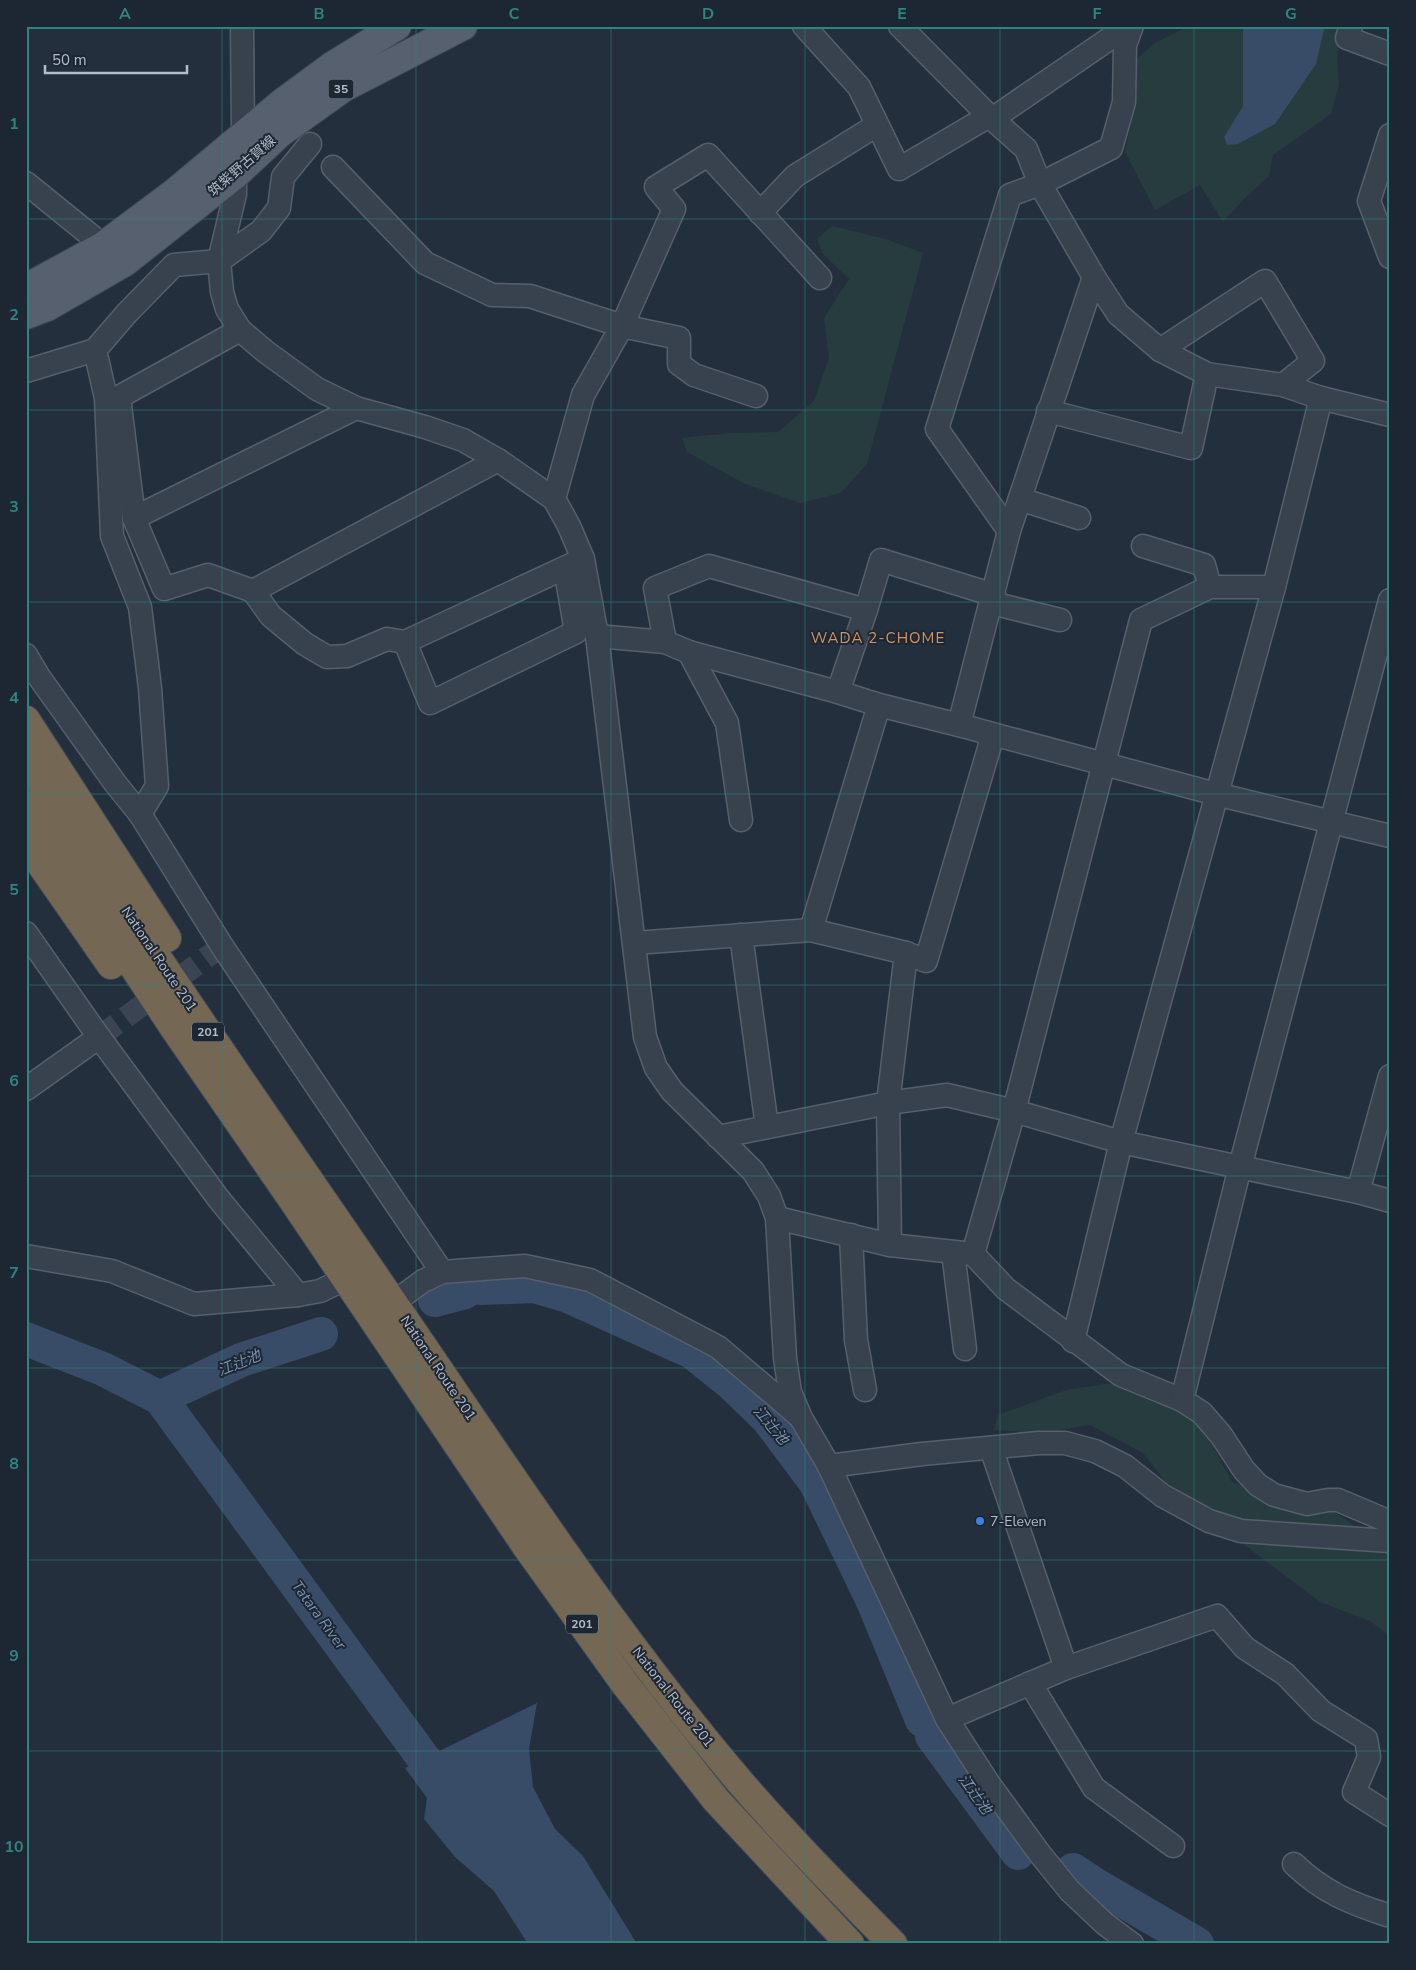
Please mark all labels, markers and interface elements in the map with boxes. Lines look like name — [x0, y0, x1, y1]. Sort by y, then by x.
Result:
text: A — [119, 3, 131, 25]
text: B — [313, 3, 325, 25]
text: C — [509, 3, 520, 25]
text: D — [702, 3, 714, 25]
text: E — [897, 3, 907, 25]
text: F — [1093, 3, 1102, 25]
text: G — [1285, 3, 1297, 25]
scale bar — [45, 42, 188, 74]
text: 50 m — [52, 50, 87, 70]
road number: 35 — [328, 80, 354, 98]
text: 1 — [9, 113, 19, 135]
street label: 筑紫野古賀線 — [204, 131, 280, 201]
text: 2 — [9, 304, 19, 326]
text: 3 — [9, 496, 19, 518]
district label: WADA 2-CHOME — [811, 628, 945, 648]
text: 4 — [9, 687, 19, 709]
text: 5 — [9, 879, 19, 901]
street label: National Route 201 — [117, 903, 201, 1015]
road number: 201 — [192, 1022, 224, 1042]
text: 6 — [9, 1070, 19, 1092]
text: 7 — [9, 1262, 19, 1284]
street label: National Route 201 — [396, 1312, 480, 1424]
water label: 江辻池 — [214, 1345, 265, 1381]
water label: 江辻池 — [749, 1401, 794, 1450]
text: 8 — [9, 1453, 19, 1475]
place label: 7-Eleven — [990, 1512, 1046, 1531]
marker: 7-Eleven — [974, 1515, 986, 1527]
water label: Tatara River — [287, 1577, 351, 1654]
road number: 201 — [566, 1615, 598, 1634]
street label: National Route 201 — [628, 1643, 718, 1751]
text: 9 — [9, 1645, 19, 1667]
water label: 江辻池 — [954, 1770, 997, 1820]
text: 10 — [4, 1836, 24, 1858]

